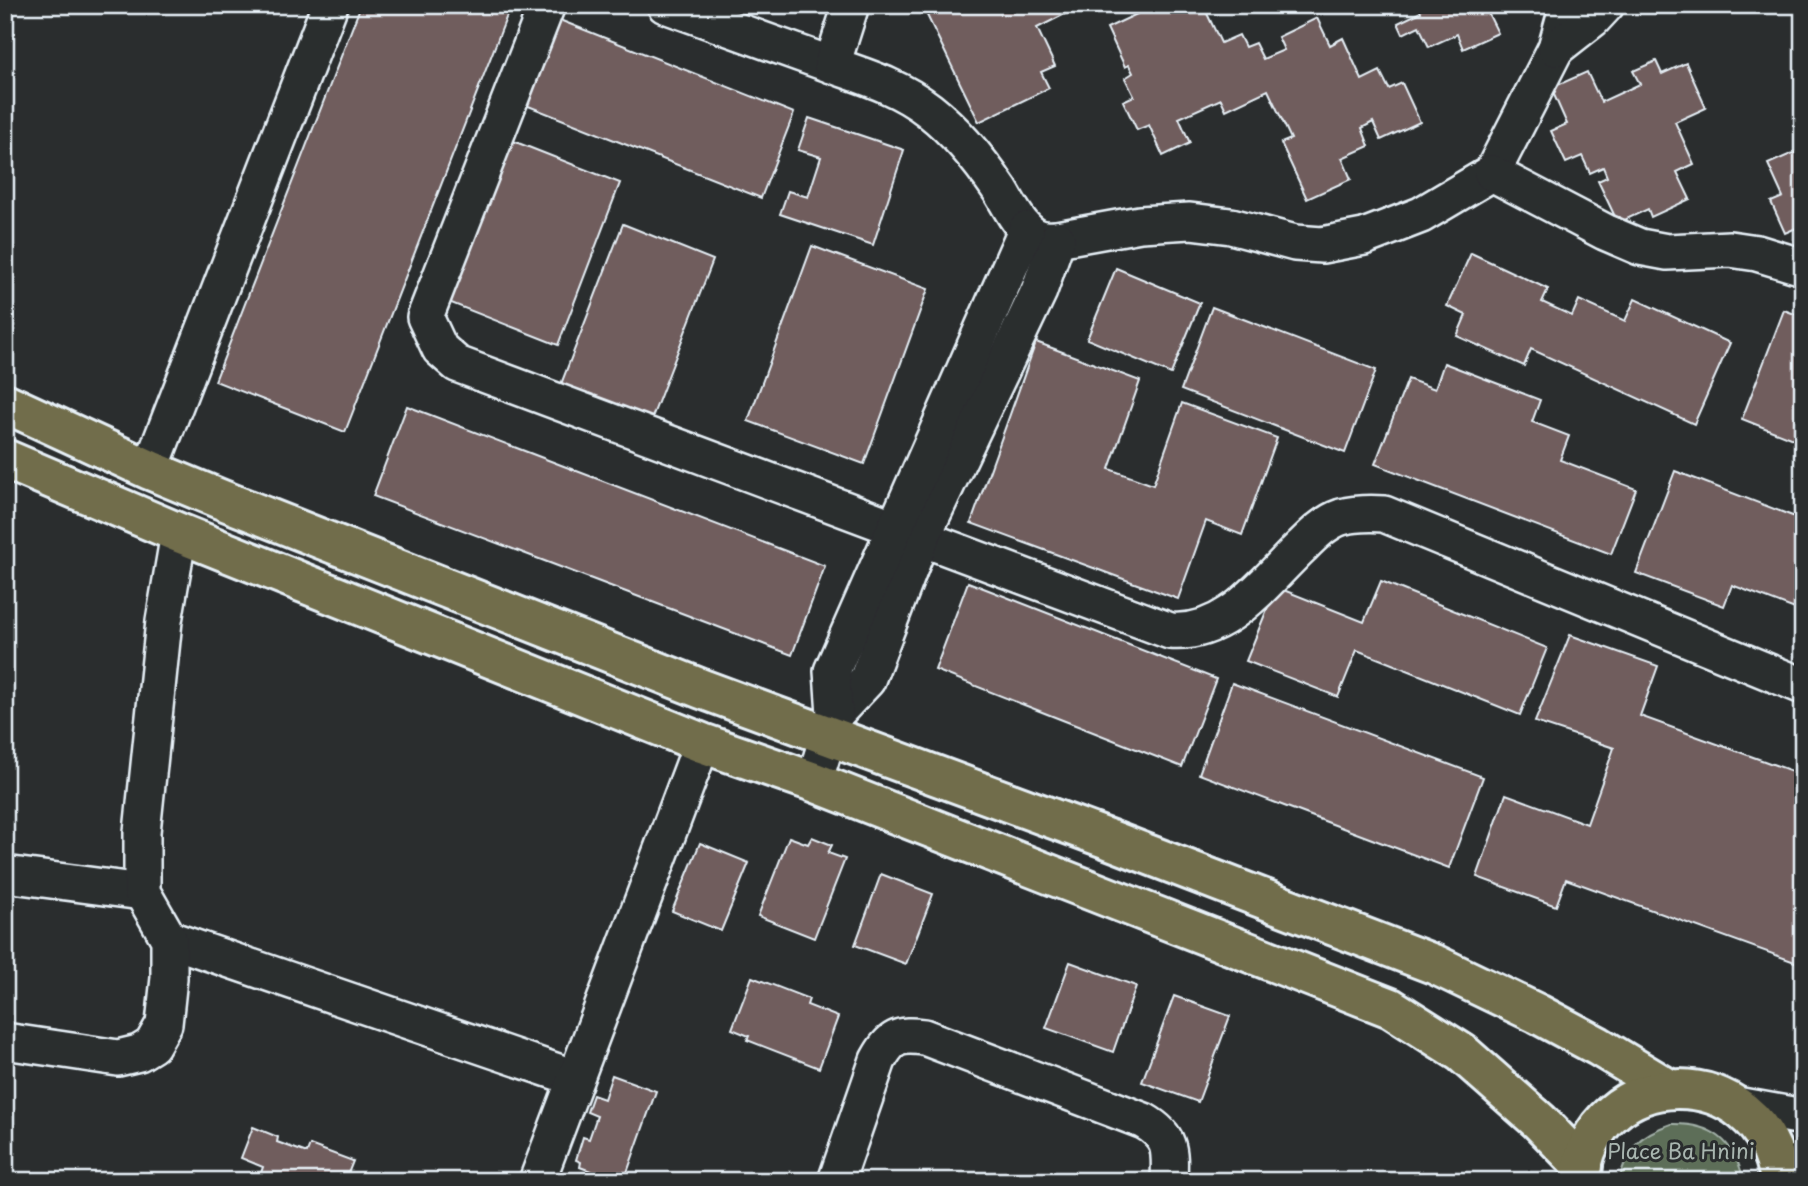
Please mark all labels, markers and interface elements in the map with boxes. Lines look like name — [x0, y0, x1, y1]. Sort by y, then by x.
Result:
park label: Place Ba Hnini — [1607, 1134, 1755, 1166]

